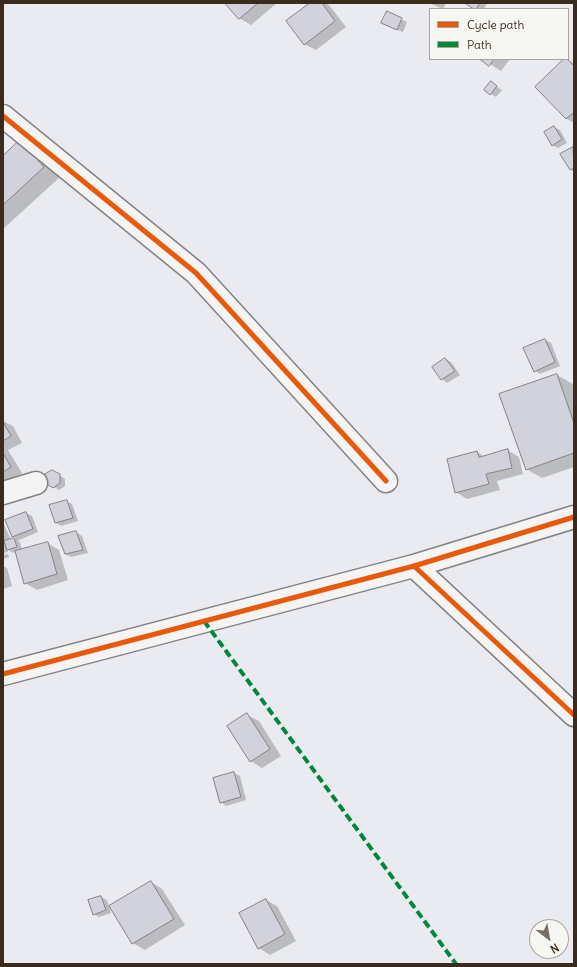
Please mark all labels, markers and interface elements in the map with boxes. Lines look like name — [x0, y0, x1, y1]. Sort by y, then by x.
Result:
legend — [429, 8, 569, 60]
text: Cycle path — [467, 17, 524, 32]
text: Path — [467, 37, 492, 52]
north arrow — [529, 919, 569, 959]
text: N — [548, 940, 562, 956]

